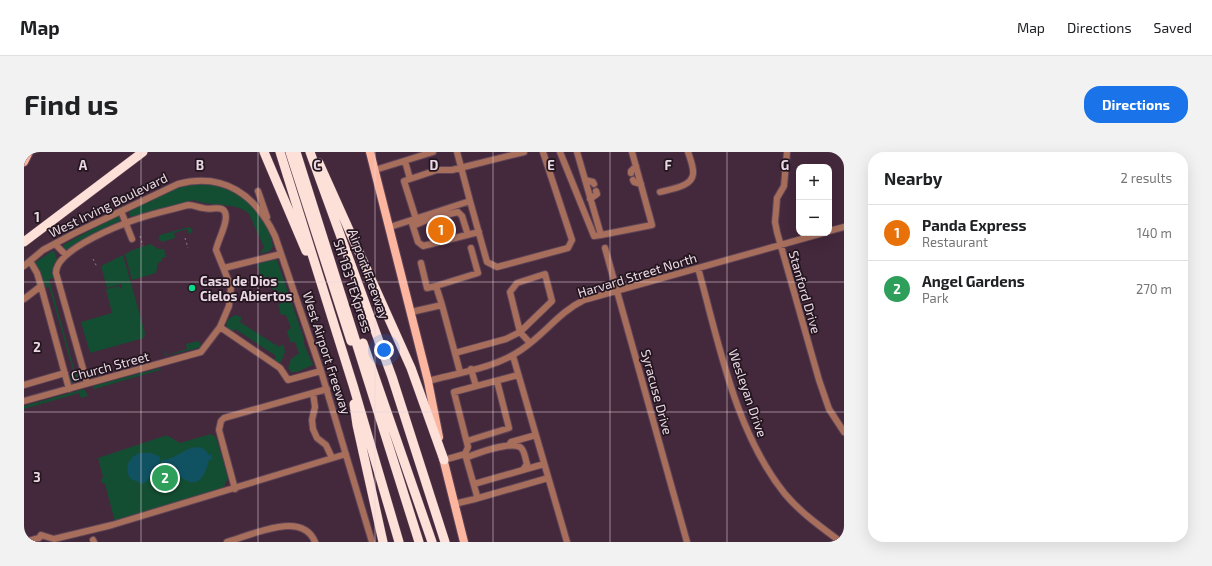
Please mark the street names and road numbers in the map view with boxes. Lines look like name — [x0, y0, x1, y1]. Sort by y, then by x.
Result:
street label: West Irving Boulevard — [46, 169, 170, 241]
street label: Airport Freeway — [345, 227, 393, 321]
street label: SH 183 TEXpress — [330, 237, 376, 335]
street label: Harvard Street North — [575, 249, 699, 301]
street label: Stanford Drive — [786, 249, 824, 335]
street label: West Airport Freeway — [300, 290, 354, 417]
street label: Wesleyan Drive — [726, 347, 771, 439]
street label: Church Street — [69, 348, 151, 384]
street label: Syracuse Drive — [638, 348, 676, 436]

